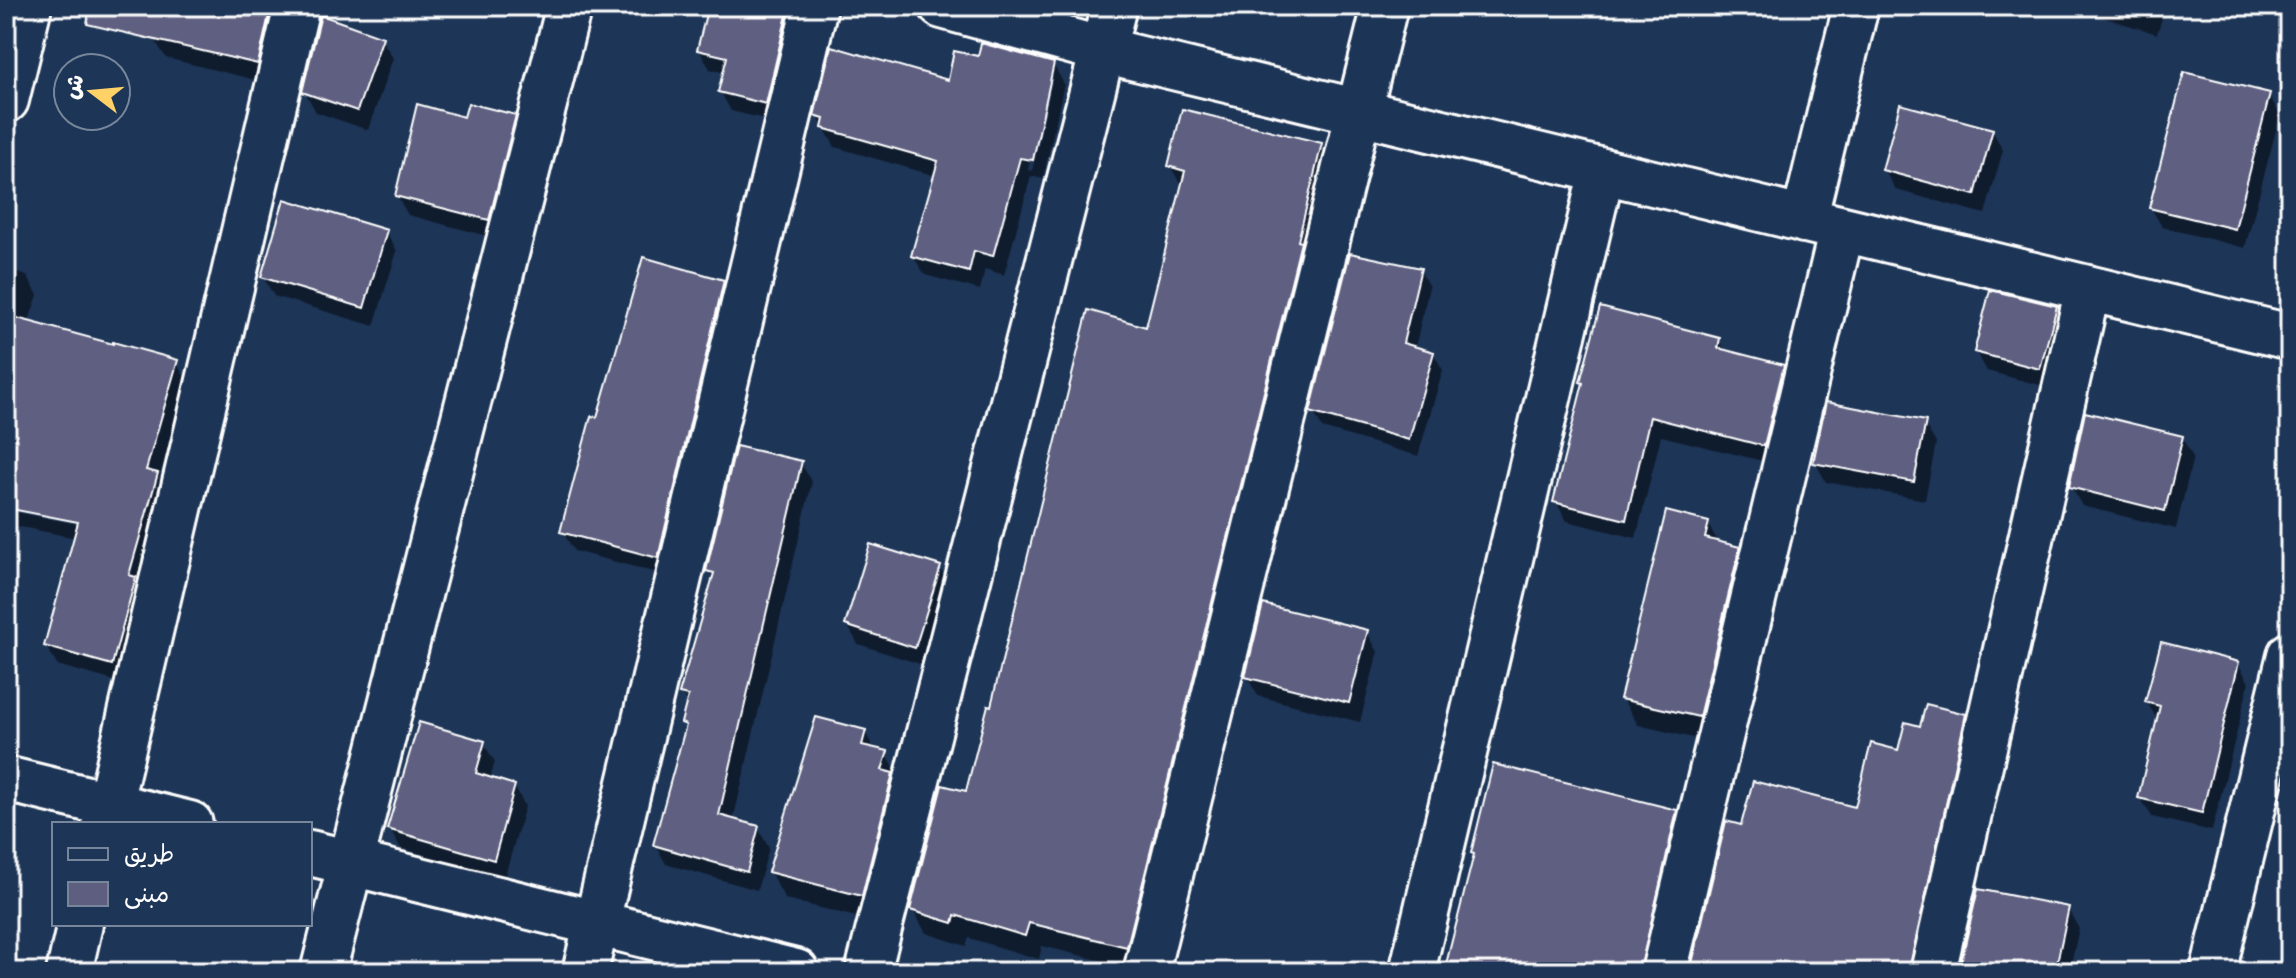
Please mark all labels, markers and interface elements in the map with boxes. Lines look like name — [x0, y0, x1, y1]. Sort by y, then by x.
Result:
north arrow — [52, 52, 132, 132]
text: ش — [56, 71, 91, 102]
legend — [52, 822, 312, 926]
text: طريق — [124, 838, 174, 870]
text: مبنى — [124, 878, 169, 910]

